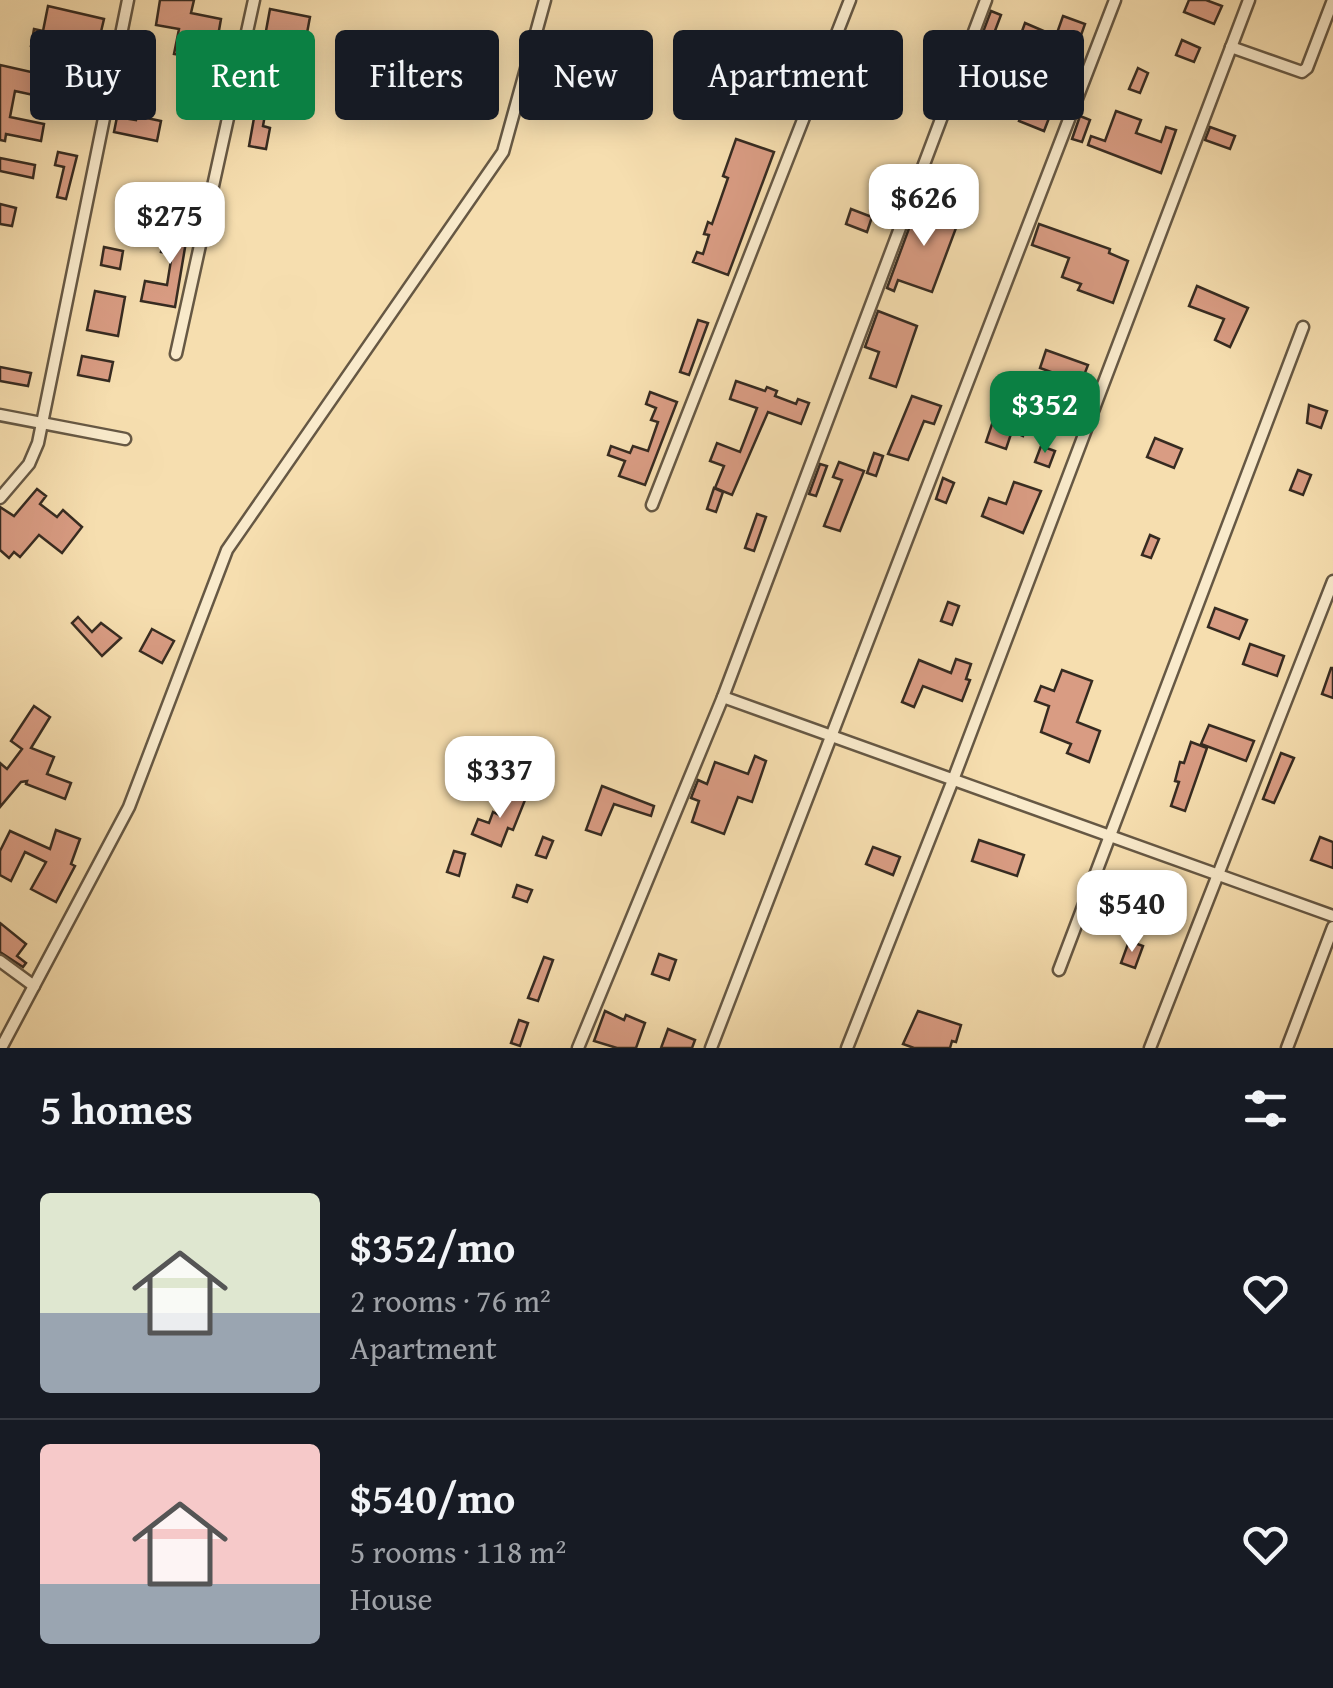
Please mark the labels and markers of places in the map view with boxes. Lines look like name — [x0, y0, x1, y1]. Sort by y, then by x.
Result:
pin: $626 — [865, 164, 983, 249]
pin: $275 — [111, 182, 229, 267]
pin: $352 — [986, 371, 1104, 456]
pin: $337 — [441, 736, 559, 821]
pin: $540 — [1073, 870, 1191, 955]

